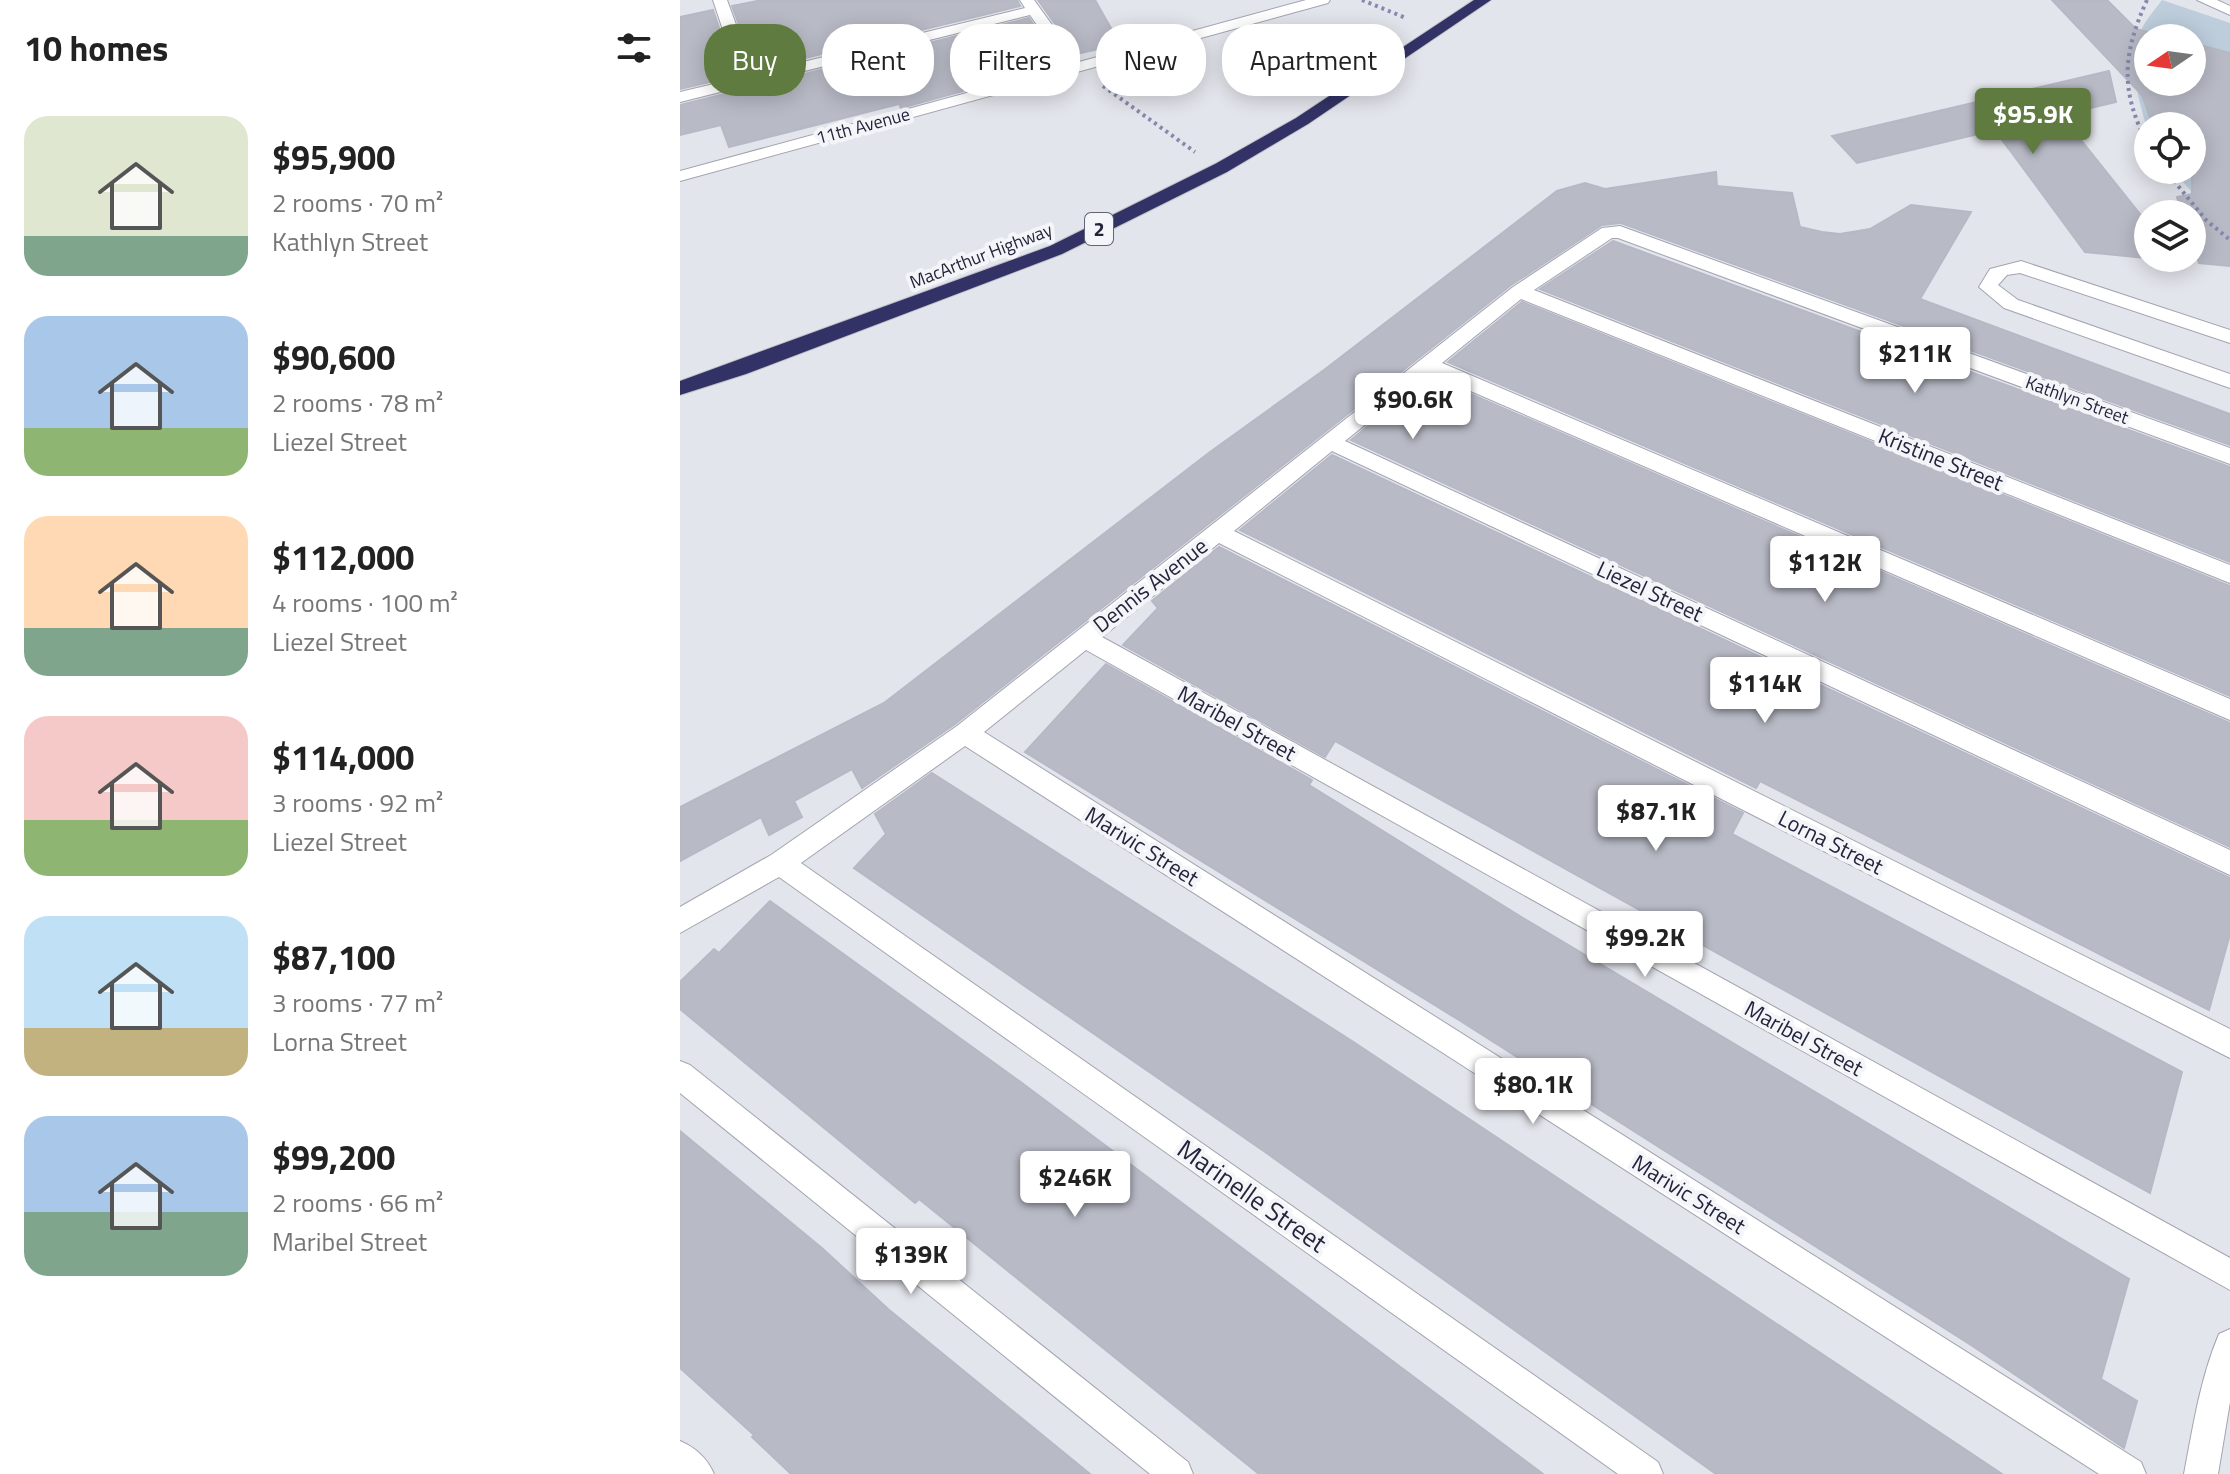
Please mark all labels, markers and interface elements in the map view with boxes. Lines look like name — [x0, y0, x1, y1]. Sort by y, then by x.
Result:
text: 10 homes — [24, 22, 168, 74]
chip: Buy — [704, 24, 806, 96]
chip: Rent — [822, 24, 934, 96]
chip: Filters — [950, 24, 1080, 96]
chip: New — [1096, 24, 1206, 96]
chip: Apartment — [1222, 24, 1405, 96]
north arrow — [2134, 24, 2206, 96]
map controls — [2134, 24, 2206, 272]
icon: filters — [612, 26, 656, 70]
pin: $95.9K — [1968, 88, 2098, 156]
text: $95.9K — [1993, 94, 2073, 133]
street label: 11th Avenue — [813, 100, 913, 151]
button: locate — [2134, 112, 2206, 184]
text: $95,900 — [272, 131, 395, 183]
icon: home — [88, 148, 184, 244]
text: 2 rooms · 70 m² — [272, 183, 443, 222]
button: layers — [2134, 200, 2206, 272]
road number: 2 — [1085, 213, 1113, 245]
street label: MacArthur Highway — [906, 216, 1056, 295]
text: Kathlyn Street — [272, 222, 428, 261]
pin: $211K — [1859, 327, 1971, 395]
text: $90,600 — [272, 331, 395, 383]
text: $211K — [1878, 333, 1952, 372]
icon: home — [88, 348, 184, 444]
street label: Kathlyn Street — [2022, 368, 2133, 431]
pin: $90.6K — [1348, 373, 1478, 441]
text: $90.6K — [1373, 379, 1453, 418]
text: 2 rooms · 78 m² — [272, 383, 443, 422]
street label: Kristine Street — [1873, 418, 2009, 500]
text: Liezel Street — [272, 422, 407, 461]
street label: Dennis Avenue — [1085, 529, 1215, 641]
text: $112,000 — [272, 531, 414, 583]
pin: $112K — [1769, 536, 1881, 604]
text: $112K — [1788, 542, 1862, 581]
icon: home — [88, 548, 184, 644]
street label: Liezel Street — [1591, 551, 1709, 631]
text: 4 rooms · 100 m² — [272, 583, 458, 622]
text: Liezel Street — [272, 622, 407, 661]
pin: $114K — [1709, 657, 1821, 725]
text: $114K — [1728, 663, 1802, 702]
street label: Maribel Street — [1171, 676, 1303, 770]
text: $114,000 — [272, 731, 414, 783]
icon: home — [88, 748, 184, 844]
text: 3 rooms · 92 m² — [272, 783, 443, 822]
pin: $87.1K — [1591, 785, 1721, 853]
text: $87.1K — [1616, 791, 1696, 830]
street label: Marivic Street — [1079, 798, 1206, 895]
street label: Lorna Street — [1772, 801, 1890, 883]
text: Liezel Street — [272, 822, 407, 861]
pin: $99.2K — [1580, 911, 1710, 979]
text: $99.2K — [1605, 917, 1685, 956]
text: $87,100 — [272, 931, 395, 983]
icon: home — [88, 948, 184, 1044]
text: 3 rooms · 77 m² — [272, 983, 443, 1022]
street label: Maribel Street — [1738, 991, 1870, 1085]
text: Lorna Street — [272, 1022, 407, 1061]
pin: $80.1K — [1468, 1058, 1598, 1126]
text: $80.1K — [1493, 1064, 1573, 1103]
street label: Marinelle Street — [1170, 1130, 1335, 1262]
text: $99,200 — [272, 1131, 395, 1183]
street label: Marivic Street — [1626, 1146, 1753, 1243]
icon: home — [88, 1148, 184, 1244]
pin: $246K — [1019, 1151, 1131, 1219]
text: $246K — [1038, 1157, 1112, 1196]
text: 2 rooms · 66 m² — [272, 1183, 443, 1222]
text: Maribel Street — [272, 1222, 427, 1261]
pin: $139K — [855, 1228, 967, 1296]
text: $139K — [874, 1234, 948, 1273]

